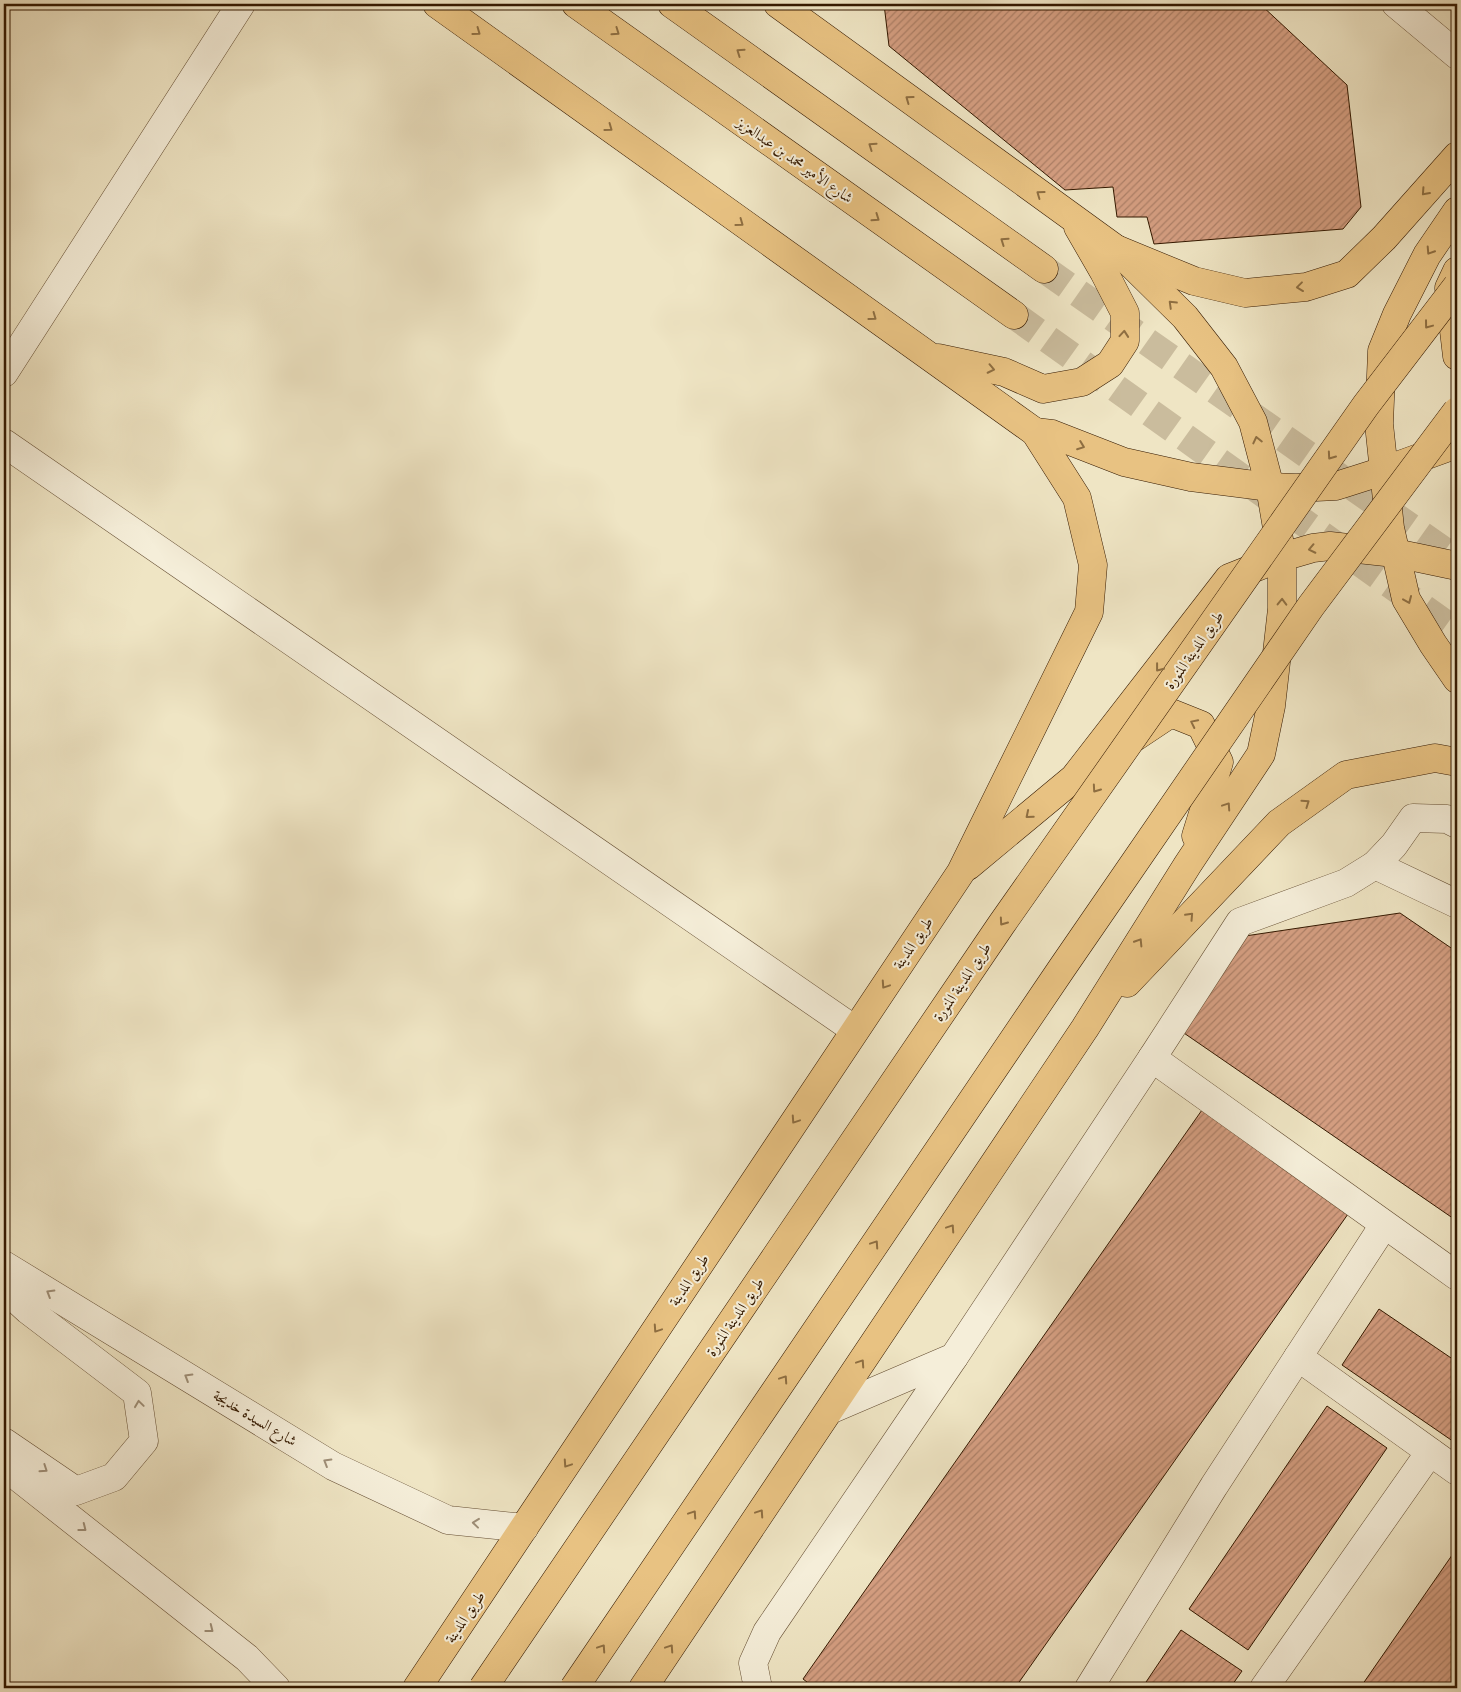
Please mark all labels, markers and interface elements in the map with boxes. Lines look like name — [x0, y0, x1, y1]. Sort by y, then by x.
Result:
one-way arrow — [471, 26, 481, 35]
one-way arrow — [610, 26, 620, 35]
one-way arrow — [736, 49, 746, 58]
one-way arrow — [905, 96, 915, 105]
street label: شارع الأمير محمد بن عبدالعزيز — [729, 110, 858, 210]
one-way arrow — [603, 122, 612, 130]
one-way arrow — [869, 144, 878, 152]
one-way arrow — [1422, 187, 1431, 196]
one-way arrow — [1037, 192, 1046, 200]
one-way arrow — [871, 211, 880, 221]
one-way arrow — [735, 216, 744, 226]
one-way arrow — [1001, 238, 1010, 247]
one-way arrow — [1426, 246, 1436, 255]
one-way arrow — [1295, 281, 1303, 292]
one-way arrow — [1169, 301, 1178, 310]
one-way arrow — [867, 311, 877, 320]
one-way arrow — [1425, 319, 1433, 328]
one-way arrow — [1119, 330, 1130, 338]
one-way arrow — [987, 363, 996, 374]
one-way arrow — [1252, 436, 1263, 444]
one-way arrow — [1076, 439, 1085, 450]
one-way arrow — [1328, 450, 1337, 459]
one-way arrow — [1308, 543, 1317, 554]
one-way arrow — [1402, 595, 1413, 604]
one-way arrow — [1277, 598, 1287, 606]
street label: طريق المدينة المنورة — [1161, 608, 1230, 694]
one-way arrow — [1157, 662, 1165, 671]
one-way arrow — [1191, 719, 1200, 729]
one-way arrow — [1093, 783, 1102, 793]
one-way arrow — [1301, 800, 1310, 809]
one-way arrow — [1220, 802, 1230, 811]
one-way arrow — [1026, 810, 1035, 818]
one-way arrow — [1184, 913, 1193, 922]
street label: طريق المدينة — [889, 914, 939, 974]
one-way arrow — [1000, 916, 1009, 926]
street label: طريق المدينة المنورة — [929, 939, 997, 1026]
one-way arrow — [1132, 939, 1142, 948]
one-way arrow — [882, 979, 891, 989]
one-way arrow — [792, 1115, 801, 1124]
one-way arrow — [945, 1224, 954, 1234]
one-way arrow — [869, 1241, 878, 1250]
street label: طريق المدينة — [665, 1251, 715, 1311]
street label: طريق المدينة المنورة — [702, 1274, 770, 1361]
one-way arrow — [46, 1289, 55, 1299]
one-way arrow — [654, 1323, 663, 1332]
one-way arrow — [854, 1360, 864, 1369]
one-way arrow — [185, 1374, 194, 1384]
one-way arrow — [778, 1375, 787, 1385]
street label: شارع السيدة خديجة — [208, 1386, 300, 1453]
one-way arrow — [134, 1400, 145, 1408]
one-way arrow — [323, 1459, 332, 1469]
one-way arrow — [564, 1459, 573, 1468]
one-way arrow — [38, 1463, 48, 1472]
one-way arrow — [754, 1509, 764, 1518]
one-way arrow — [687, 1510, 696, 1519]
one-way arrow — [472, 1518, 480, 1529]
one-way arrow — [77, 1523, 86, 1531]
street label: طريق المدينة — [441, 1588, 491, 1648]
one-way arrow — [205, 1624, 214, 1633]
one-way arrow — [596, 1644, 605, 1654]
one-way arrow — [664, 1644, 673, 1654]

